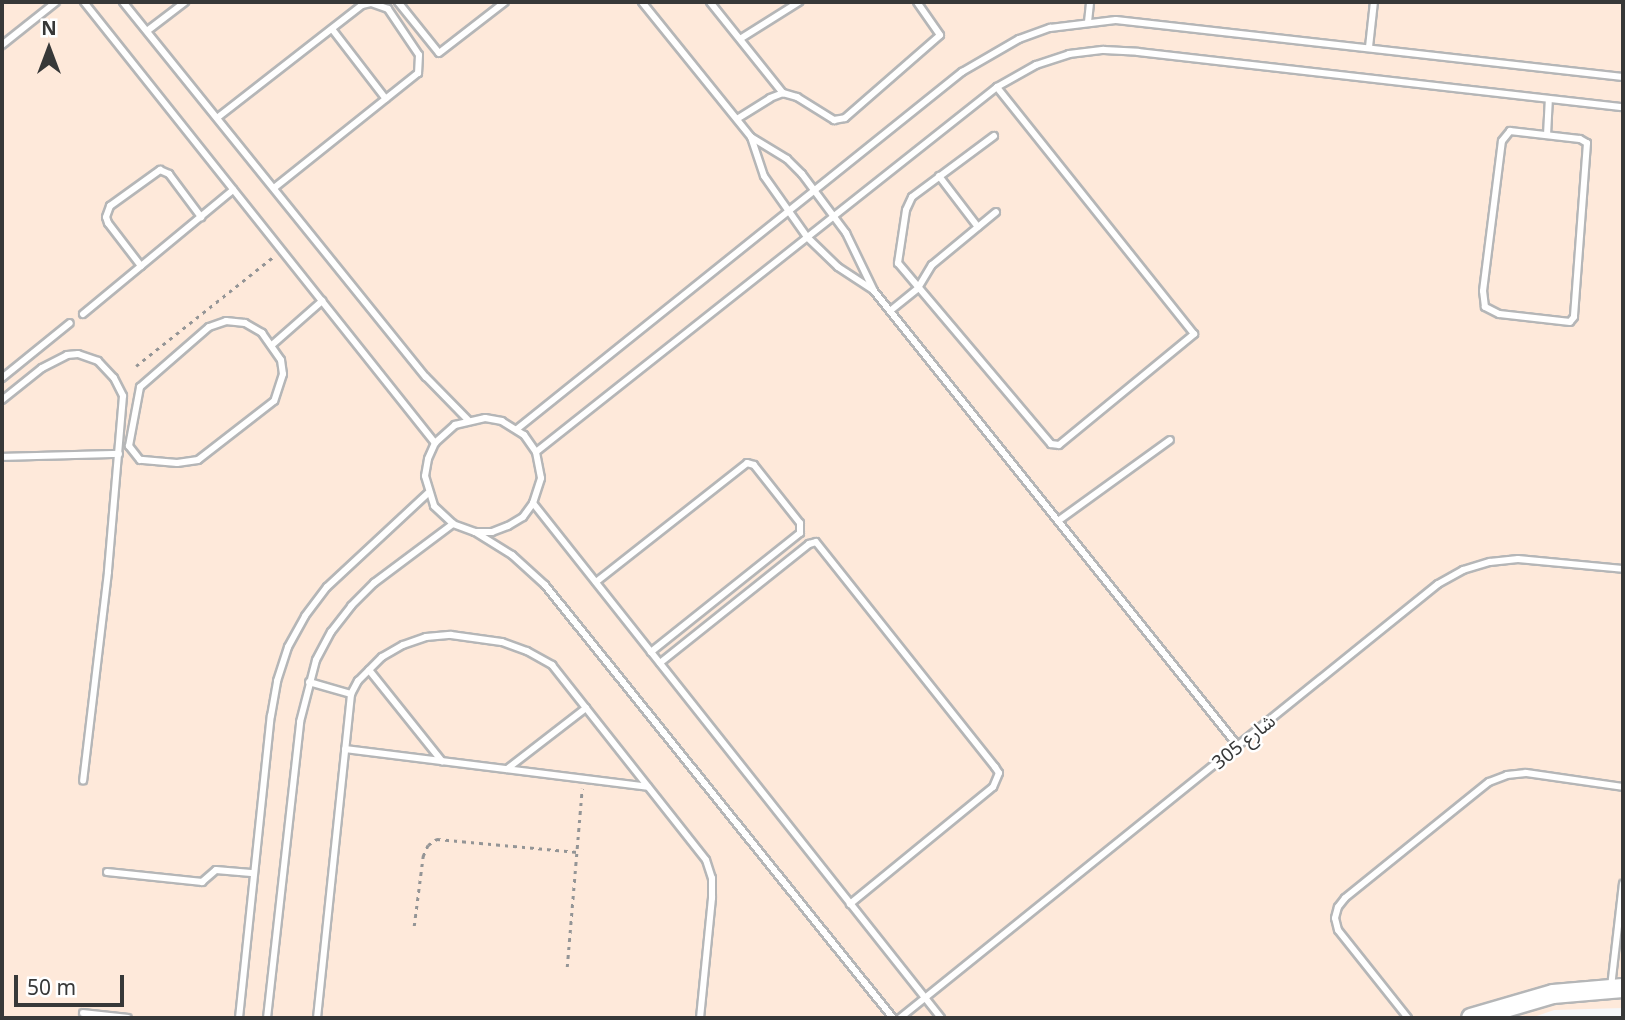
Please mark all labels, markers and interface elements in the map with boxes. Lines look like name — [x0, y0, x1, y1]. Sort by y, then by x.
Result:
north arrow — [14, 14, 84, 84]
text: N — [41, 15, 57, 41]
street label: شارع 305 — [1208, 710, 1280, 774]
scale bar — [18, 960, 128, 1004]
text: 50 m — [27, 973, 76, 1001]

